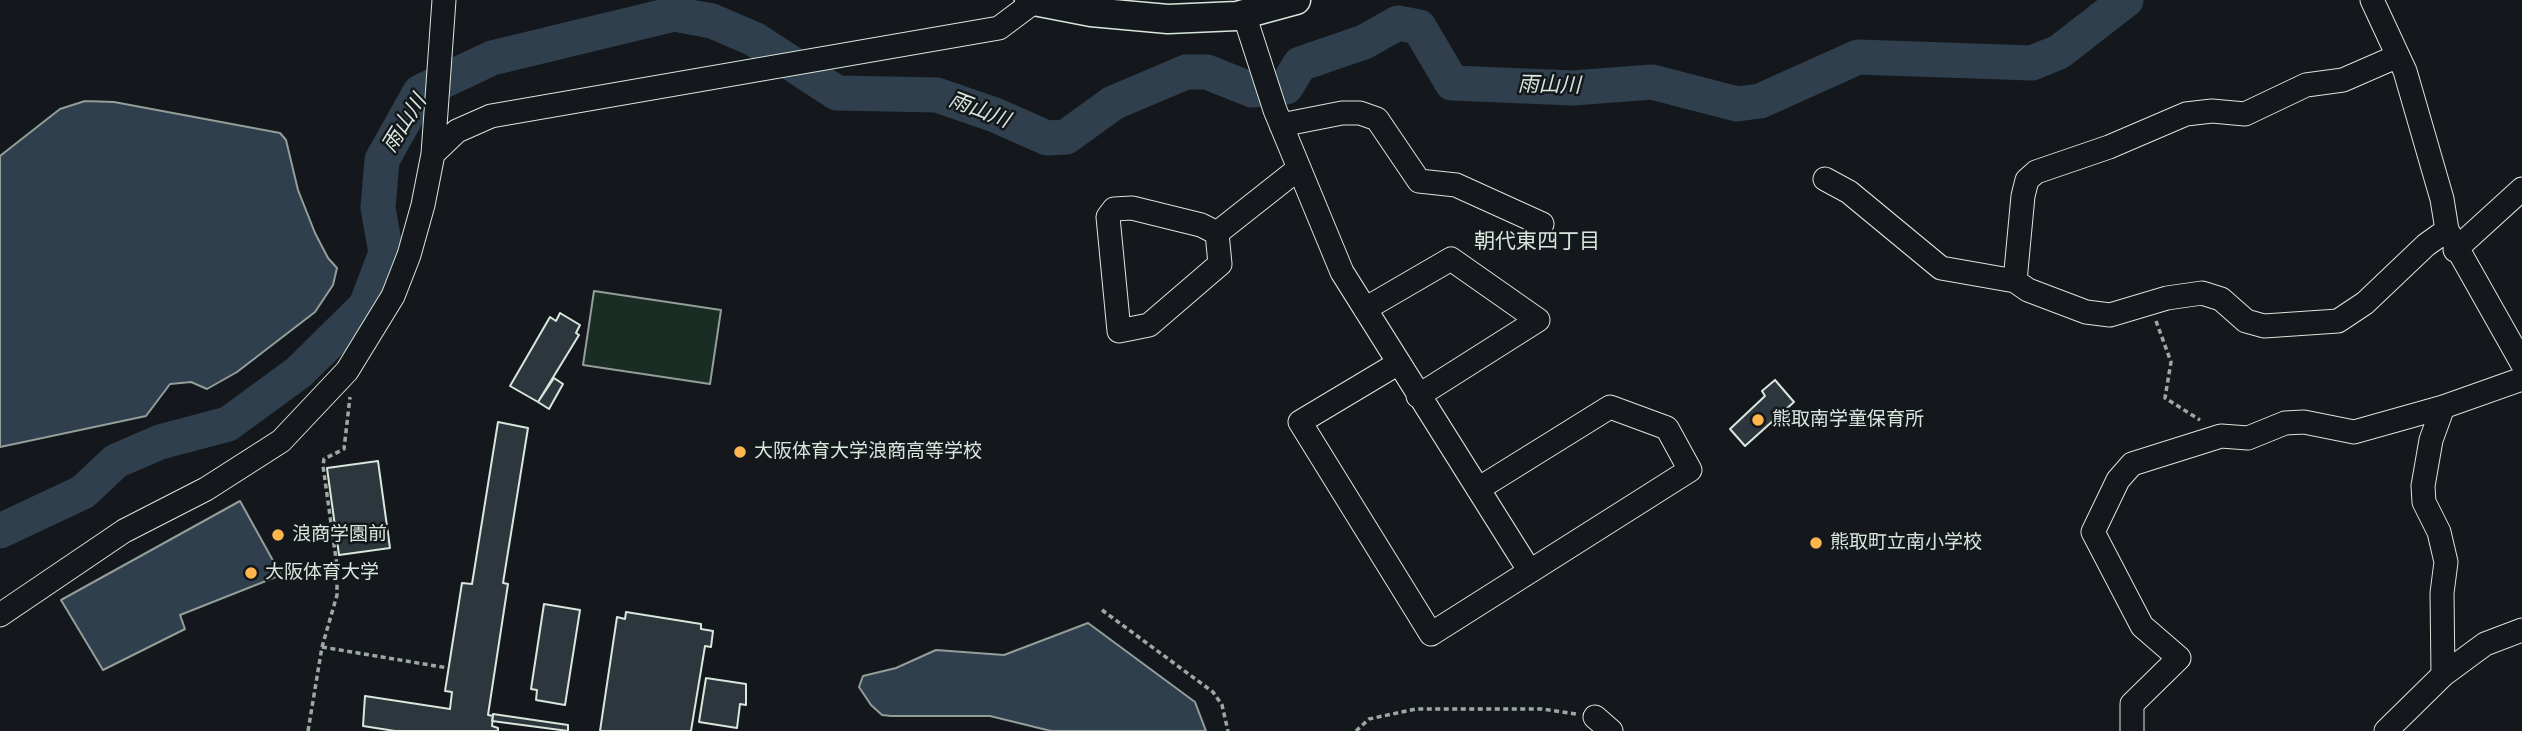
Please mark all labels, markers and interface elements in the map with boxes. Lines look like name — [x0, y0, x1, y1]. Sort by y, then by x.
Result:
water label: 雨山川 — [1517, 73, 1581, 99]
water label: 雨山川 — [945, 88, 1013, 134]
water label: 雨山川 — [378, 91, 432, 157]
district label: 朝代東四丁目 — [1474, 229, 1600, 255]
place label: 熊取南学童保育所 — [1772, 409, 1924, 431]
marker: 熊取南学童保育所 — [1750, 412, 1766, 428]
place label: 大阪体育大学浪商高等学校 — [754, 441, 982, 463]
marker: 大阪体育大学浪商高等学校 — [732, 444, 748, 460]
place label: 浪商学園前 — [292, 524, 387, 546]
marker: 浪商学園前 — [270, 527, 286, 543]
place label: 熊取町立南小学校 — [1830, 532, 1982, 554]
marker: 熊取町立南小学校 — [1808, 535, 1824, 551]
place label: 大阪体育大学 — [265, 562, 379, 584]
marker: 大阪体育大学 — [243, 565, 259, 581]

